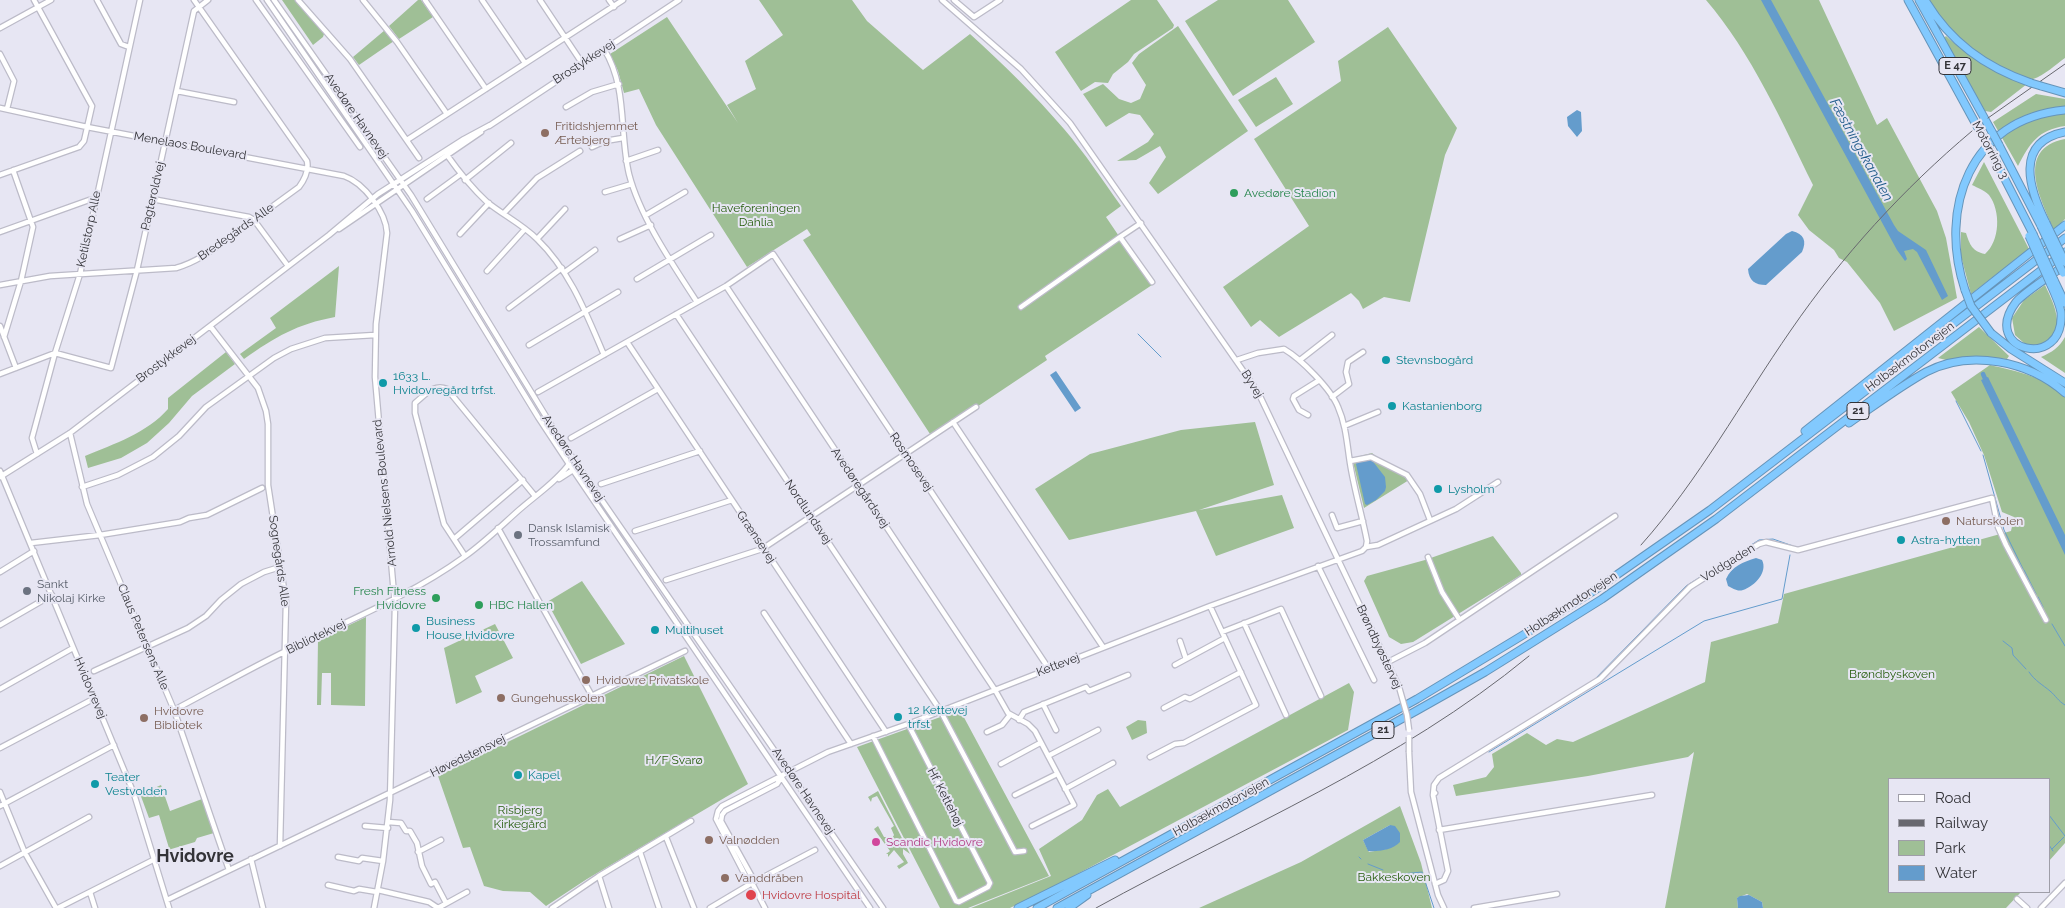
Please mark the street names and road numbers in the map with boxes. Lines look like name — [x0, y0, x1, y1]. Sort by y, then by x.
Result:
street label: Brostykkevej — [550, 37, 618, 87]
road number: E 47 — [1939, 58, 1971, 74]
street label: Avedøre Havnevej — [321, 71, 391, 161]
street label: Motorring 3 — [1969, 119, 2011, 181]
street label: Menelaos Boulevard — [133, 129, 247, 163]
street label: Pagteroldvej — [138, 160, 168, 232]
street label: Ketilstorp Alle — [74, 190, 104, 268]
street label: Bredegårds Alle — [195, 200, 277, 264]
street label: Holbækmotorvejen — [1863, 319, 1957, 395]
street label: Brostykkevej — [133, 332, 199, 386]
street label: Byvej — [1238, 367, 1266, 401]
road number: 21 — [1847, 402, 1869, 420]
street label: Avedøre Havnevej — [539, 412, 607, 504]
street label: Arnold Nielsens Boulevard — [370, 419, 400, 567]
street label: Rosmosevej — [886, 430, 936, 494]
street label: Avedøregårdsvej — [828, 445, 892, 531]
street label: Nordlundsvej — [781, 477, 835, 547]
street label: Grænsevej — [733, 508, 779, 566]
street label: Sognegårds Alle — [265, 515, 293, 607]
street label: Voldgaden — [1698, 541, 1758, 585]
street label: Holbækmotorvejen — [1522, 569, 1620, 639]
street label: Claus Petersens Alle — [114, 582, 172, 692]
street label: Brøndbyøstervej — [1353, 603, 1405, 691]
street label: Bibliotekvej — [284, 616, 348, 658]
street label: Kettevej — [1034, 650, 1082, 680]
street label: Hvidovrevej — [71, 655, 109, 721]
road number: 21 — [1372, 722, 1394, 738]
street label: Høvedstensvej — [428, 732, 508, 780]
street label: Avedøre Havnevej — [769, 745, 837, 837]
street label: Hf. Kettehøj — [924, 765, 966, 829]
street label: Holbækmotorvejen — [1171, 775, 1271, 839]

